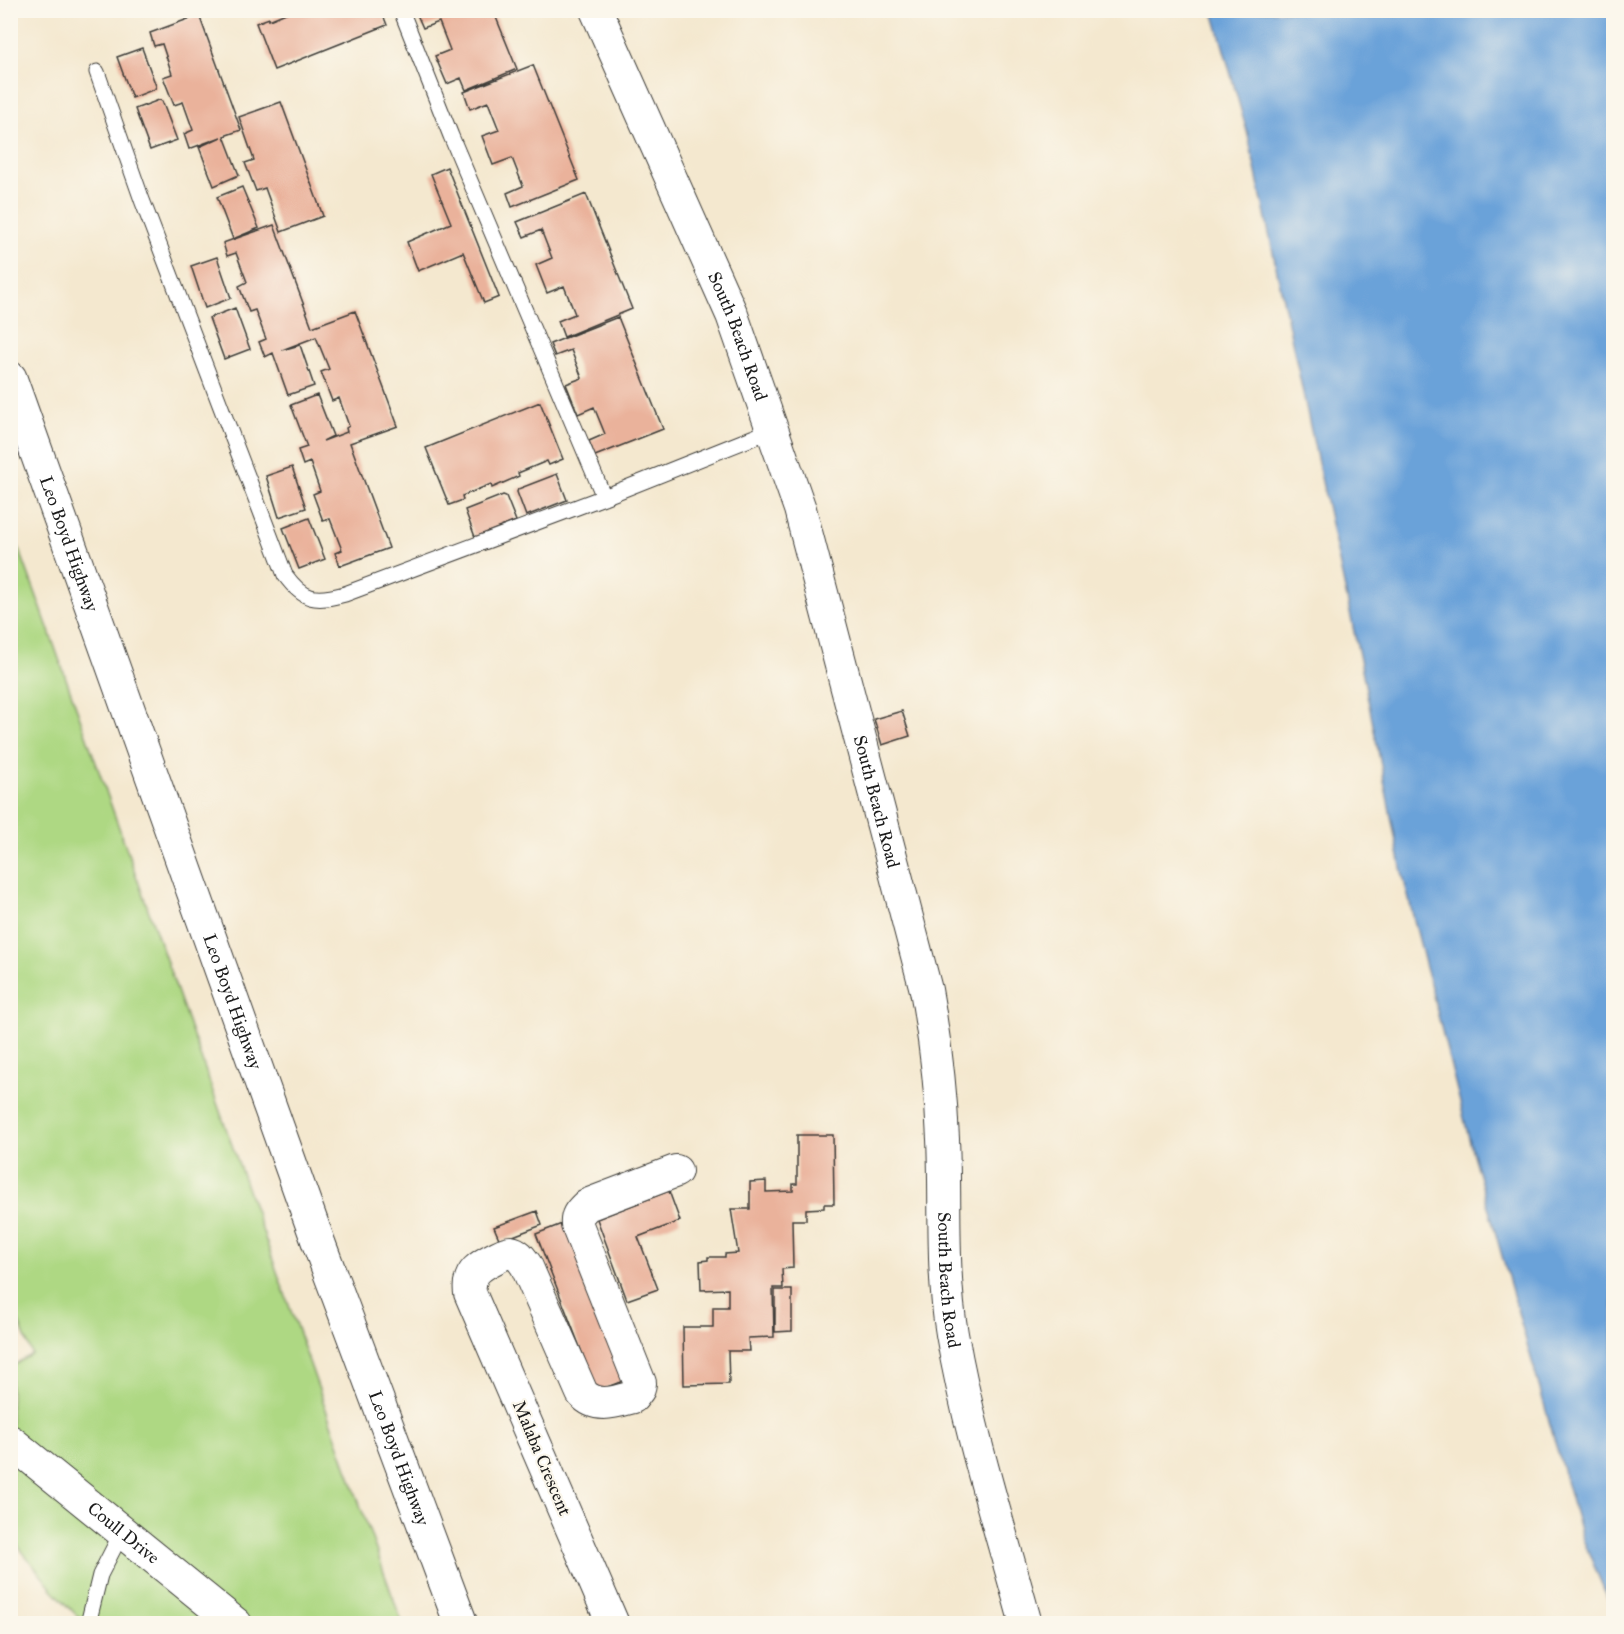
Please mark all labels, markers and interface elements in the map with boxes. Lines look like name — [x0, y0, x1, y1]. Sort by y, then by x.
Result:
street label: South Beach Road — [703, 268, 772, 404]
street label: Leo Boyd Highway — [35, 473, 104, 615]
street label: South Beach Road — [849, 733, 905, 870]
street label: Leo Boyd Highway — [198, 931, 267, 1073]
street label: South Beach Road — [933, 1212, 965, 1350]
street label: Leo Boyd Highway — [364, 1388, 434, 1529]
street label: Malaba Crescent — [508, 1397, 576, 1519]
street label: Coull Drive — [83, 1497, 164, 1569]

